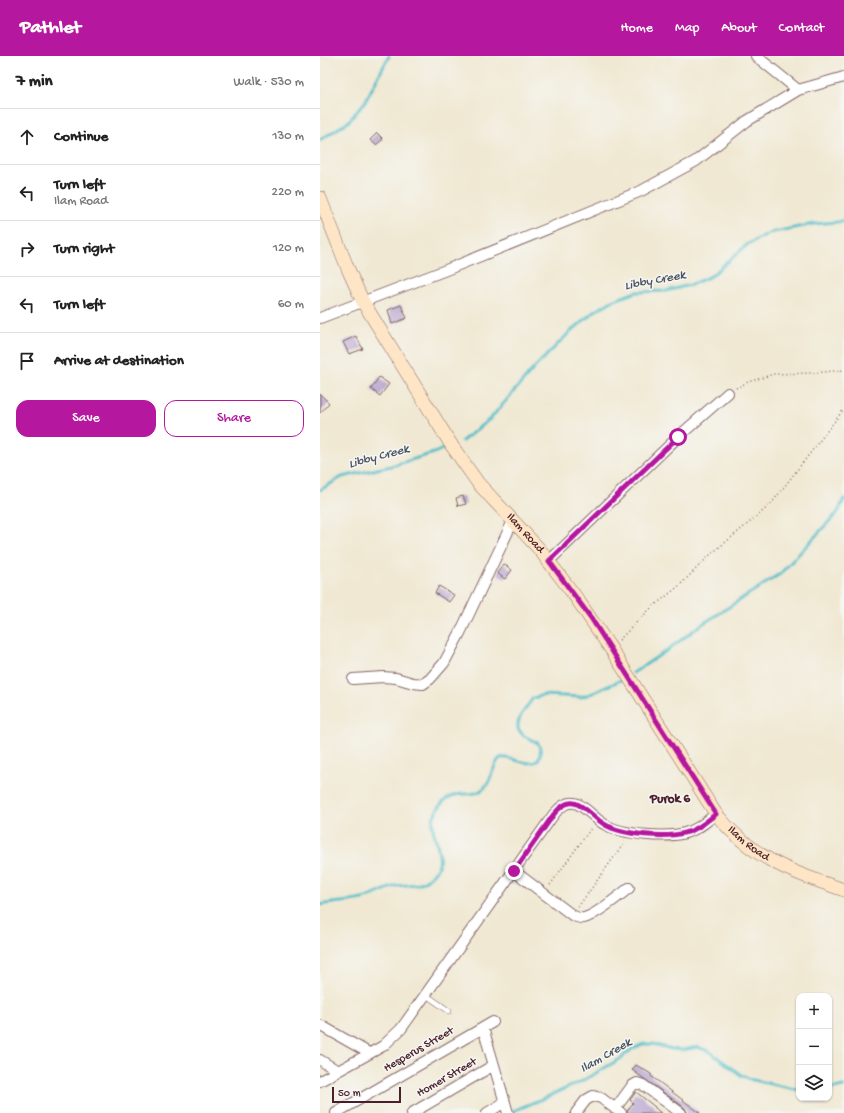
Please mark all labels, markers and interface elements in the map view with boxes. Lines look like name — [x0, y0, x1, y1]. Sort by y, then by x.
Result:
text: Pathlet — [20, 17, 81, 40]
text: Home — [621, 20, 653, 37]
text: Map — [675, 20, 699, 37]
text: About — [721, 20, 757, 37]
text: Contact — [779, 20, 824, 37]
text: 7 min — [16, 72, 53, 92]
text: Walk · 530 m — [234, 75, 304, 90]
icon: ahead — [16, 126, 38, 148]
text: Continue — [54, 128, 108, 146]
text: 130 m — [272, 129, 304, 144]
text: Turn left — [54, 176, 105, 194]
icon: left — [16, 182, 38, 204]
text: 220 m — [272, 185, 304, 200]
text: Ilam Road — [54, 194, 108, 209]
icon: right — [16, 238, 38, 260]
text: Turn right — [54, 240, 114, 258]
text: 120 m — [273, 241, 304, 256]
water label: Libby Creek — [623, 268, 688, 294]
icon: left — [16, 294, 38, 316]
text: Turn left — [54, 296, 105, 314]
text: 60 m — [278, 297, 304, 312]
icon: arrive — [16, 350, 38, 372]
text: Arrive at destination — [54, 352, 184, 370]
button: Save — [16, 400, 156, 437]
button: Share — [164, 400, 304, 437]
route start — [669, 428, 687, 446]
water label: Libby Creek — [347, 441, 412, 472]
street label: Ilam Road — [503, 511, 548, 557]
district label: Purok 6 — [649, 792, 690, 807]
street label: Ilam Road — [724, 823, 773, 865]
route end — [505, 862, 523, 880]
map controls — [796, 993, 832, 1101]
button: + — [796, 993, 832, 1029]
street label: Hesperus Street — [381, 1024, 458, 1076]
button: − — [796, 1029, 832, 1065]
water label: Ilam Creek — [578, 1035, 635, 1077]
street label: Homer Street — [415, 1055, 480, 1101]
button: layers — [796, 1065, 832, 1101]
scale bar — [332, 1085, 401, 1104]
text: 50 m — [338, 1088, 360, 1100]

